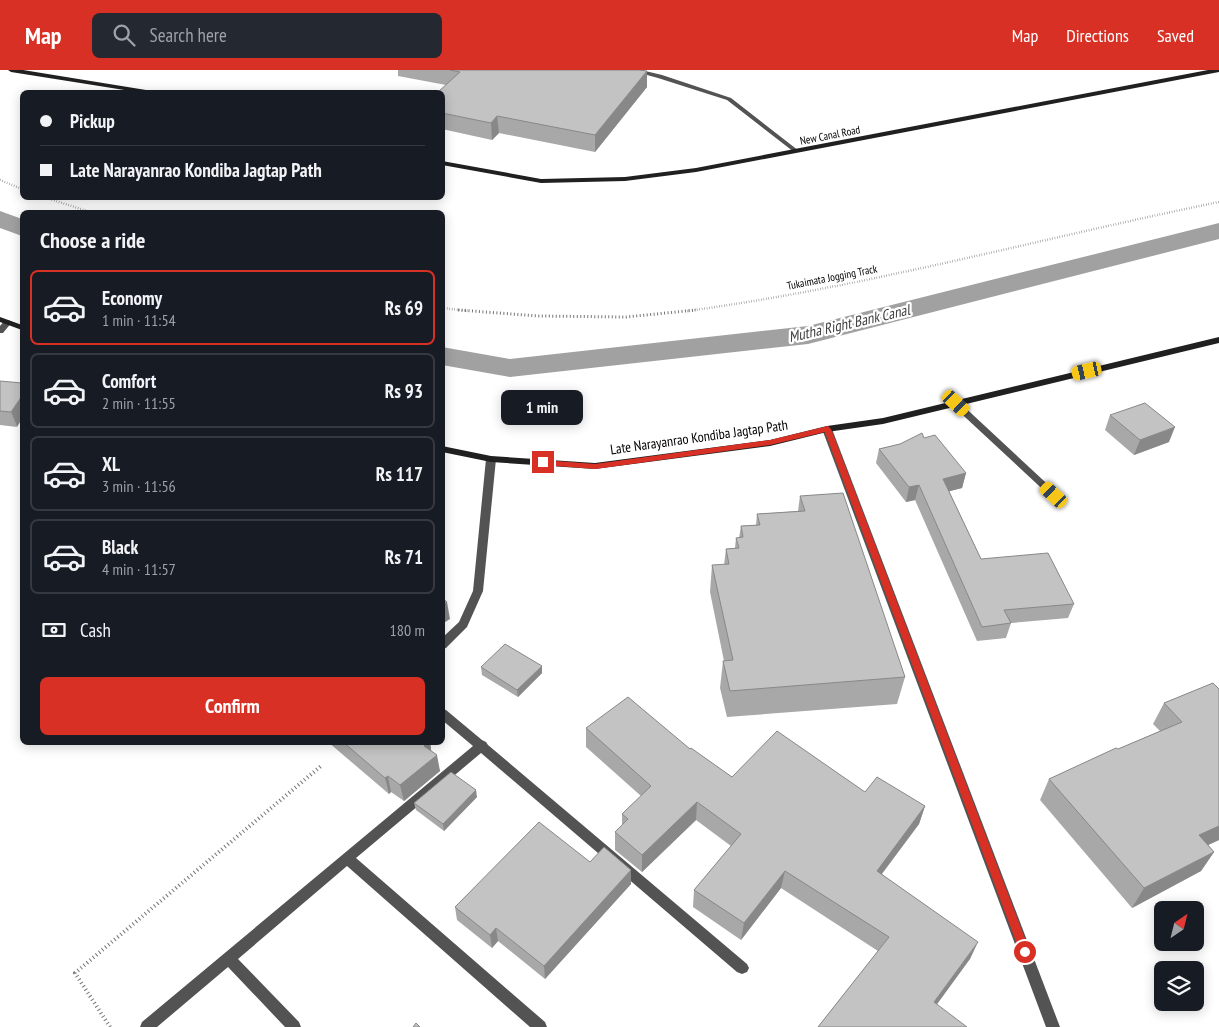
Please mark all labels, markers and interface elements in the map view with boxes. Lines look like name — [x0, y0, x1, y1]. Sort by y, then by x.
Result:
search box — [92, 13, 442, 58]
text: Map — [25, 20, 62, 51]
icon: search — [110, 21, 138, 49]
text: Search here — [150, 23, 227, 47]
text: Map — [1012, 24, 1038, 47]
text: Directions — [1066, 24, 1129, 47]
text: Saved — [1157, 24, 1194, 47]
text: Pickup — [70, 109, 115, 133]
street label: New Canal Road — [799, 122, 862, 148]
text: Late Narayanrao Kondiba Jagtap Path — [70, 158, 322, 182]
text: Choose a ride — [40, 226, 145, 254]
street label: Tukaimata Jogging Track — [786, 261, 879, 293]
icon: car — [42, 285, 87, 330]
text: Economy — [102, 286, 162, 310]
text: Rs 69 — [385, 296, 423, 320]
water label: Mutha Right Bank Canal — [787, 299, 913, 346]
text: 1 min · 11:54 — [102, 310, 176, 330]
car — [1070, 360, 1103, 382]
icon: car — [42, 368, 87, 413]
text: Comfort — [102, 369, 156, 393]
text: Rs 93 — [385, 379, 423, 403]
car — [939, 387, 972, 419]
callout: 1 min — [502, 390, 584, 424]
text: 2 min · 11:55 — [102, 393, 176, 413]
text: 1 min — [526, 397, 558, 417]
street label: Late Narayanrao Kondiba Jagtap Path — [609, 416, 789, 458]
icon: car — [42, 451, 87, 496]
route end — [532, 451, 554, 473]
text: XL — [102, 452, 120, 476]
text: Rs 117 — [376, 462, 423, 486]
text: 3 min · 11:56 — [102, 476, 176, 496]
car — [1037, 479, 1070, 511]
icon: car — [42, 534, 87, 579]
text: Black — [102, 535, 138, 559]
text: Rs 71 — [385, 545, 423, 569]
text: 4 min · 11:57 — [102, 559, 176, 579]
icon: cash — [40, 616, 68, 644]
text: Cash — [80, 618, 111, 642]
text: 180 m — [390, 620, 425, 640]
button: Confirm — [40, 677, 425, 735]
north arrow — [1154, 901, 1204, 951]
map controls — [1154, 901, 1204, 1011]
route start — [1014, 941, 1036, 963]
button: layers — [1154, 961, 1204, 1011]

